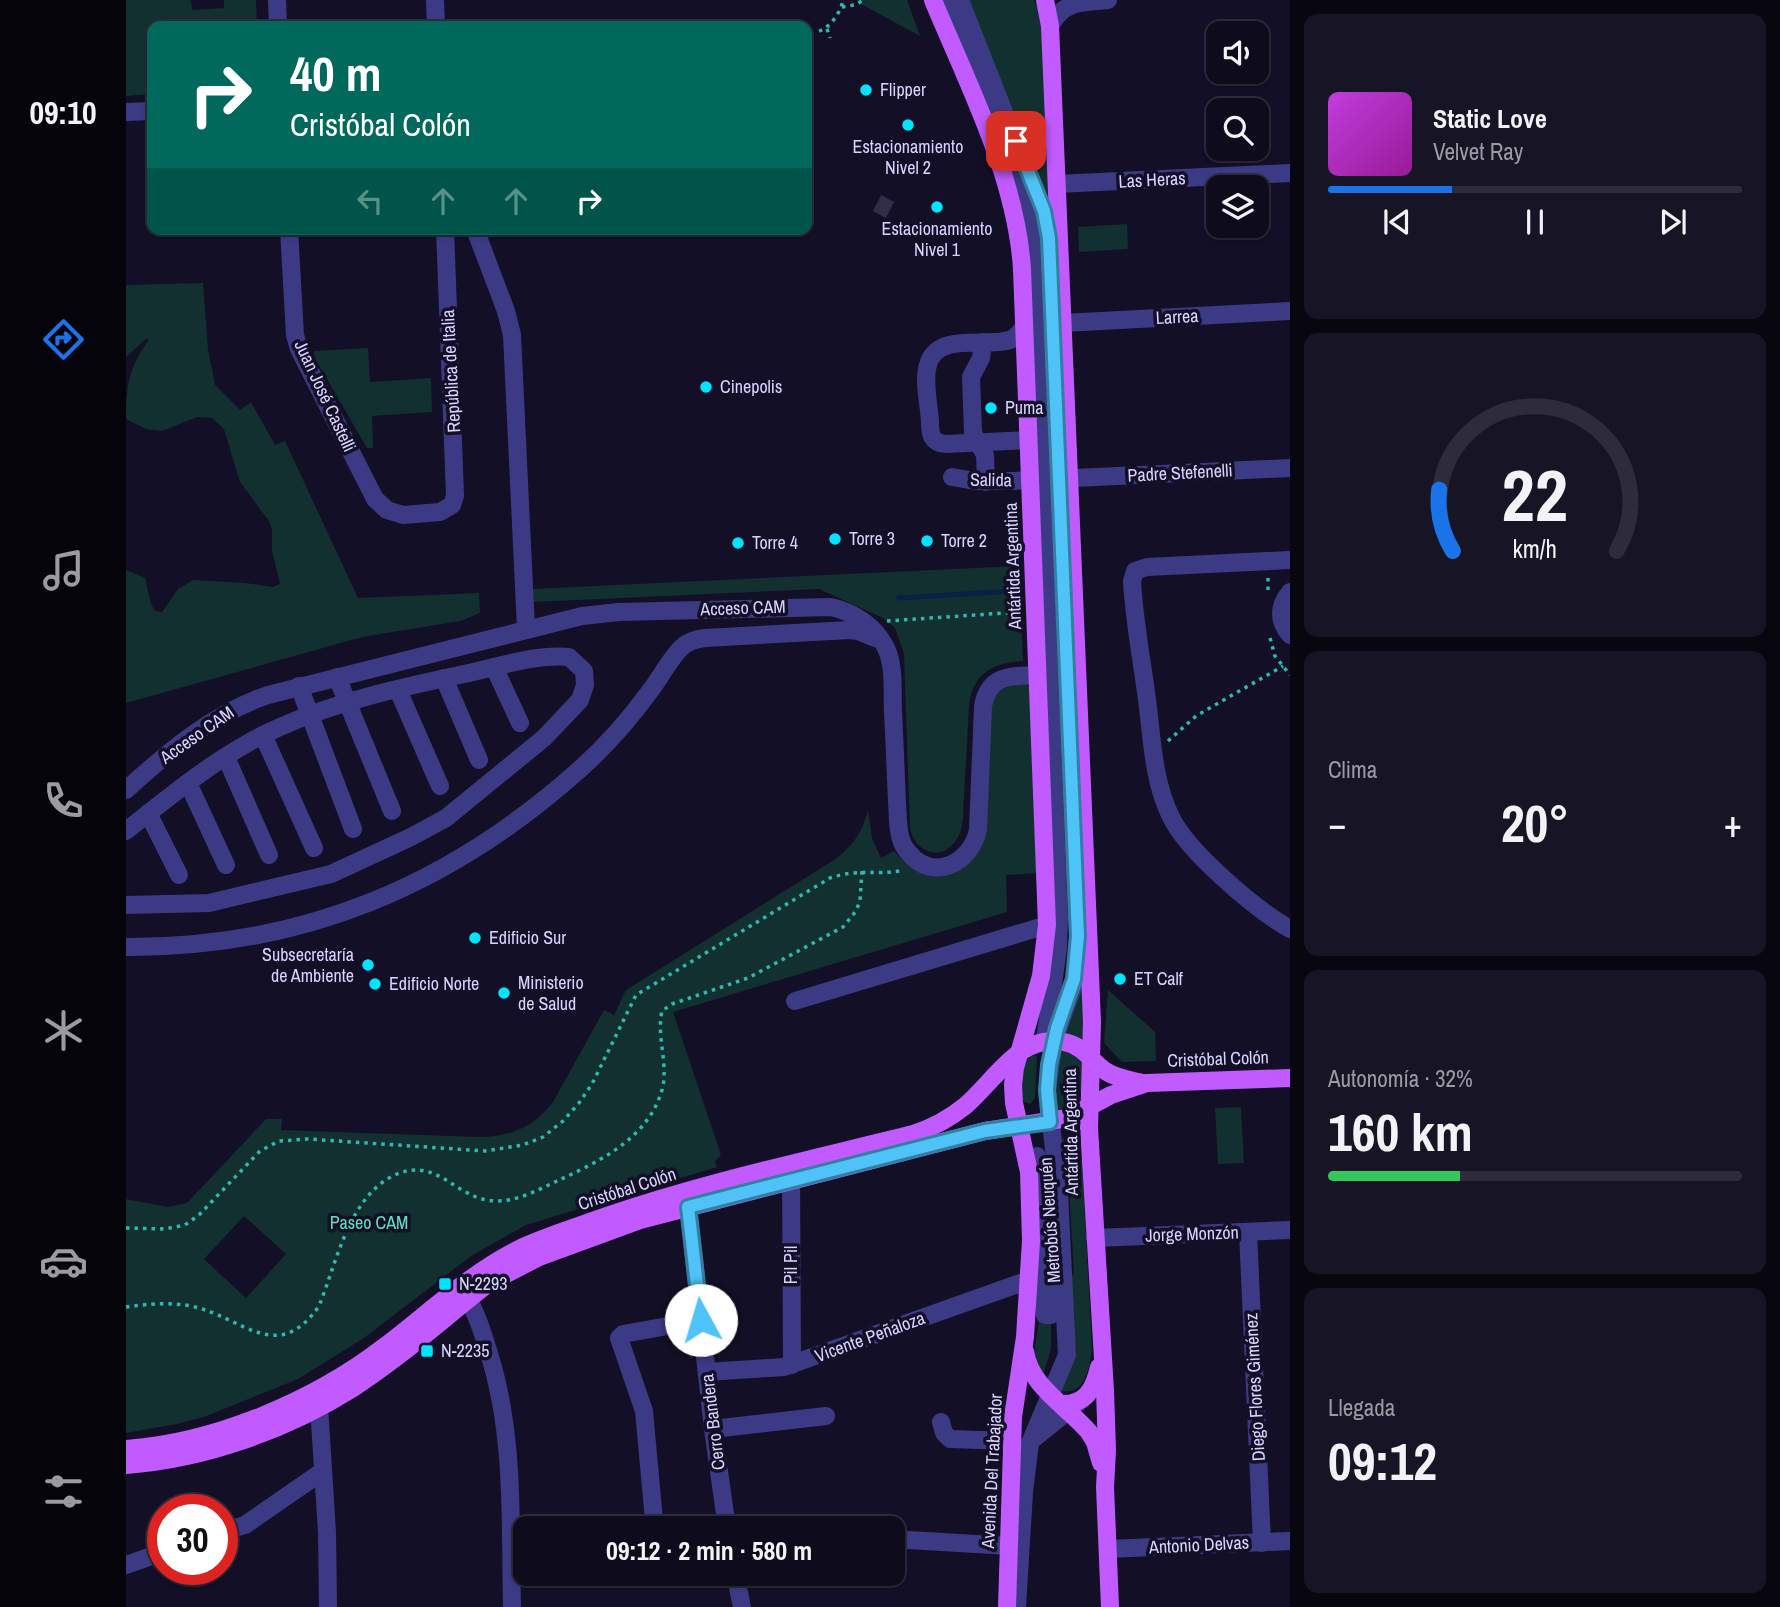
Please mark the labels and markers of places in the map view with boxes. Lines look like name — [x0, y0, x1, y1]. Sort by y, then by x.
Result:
place label: Flipper — [880, 77, 926, 102]
marker: Flipper — [858, 82, 874, 98]
pin — [986, 111, 1046, 171]
marker: Estacionamiento Nivel 2 — [900, 117, 916, 133]
place label: Estacionamiento Nivel 2 — [853, 134, 963, 180]
marker: Estacionamiento Nivel 1 — [929, 199, 945, 215]
place label: Estacionamiento Nivel 1 — [882, 216, 992, 262]
place label: Cinepolis — [720, 374, 782, 399]
marker: Cinepolis — [698, 379, 714, 395]
place label: Puma — [1005, 395, 1044, 420]
marker: Puma — [983, 400, 999, 416]
place label: Torre 3 — [849, 526, 895, 551]
place label: Torre 2 — [941, 528, 987, 553]
place label: Torre 4 — [752, 530, 798, 555]
marker: Torre 3 — [827, 531, 843, 547]
marker: Torre 2 — [919, 533, 935, 549]
marker: Torre 4 — [730, 535, 746, 551]
place label: Edificio Sur — [489, 925, 566, 950]
marker: Edificio Sur — [467, 930, 483, 946]
place label: Subsecretaría de Ambiente — [262, 942, 354, 988]
marker: Subsecretaría de Ambiente — [360, 957, 376, 973]
place label: ET Calf — [1134, 966, 1184, 991]
place label: Ministerio de Salud — [518, 970, 584, 1016]
place label: Edificio Norte — [389, 971, 479, 996]
marker: ET Calf — [1112, 971, 1128, 987]
marker: Edificio Norte — [367, 976, 383, 992]
marker: Ministerio de Salud — [496, 985, 512, 1001]
place label: N-2293 — [459, 1271, 507, 1296]
marker: N-2293 — [437, 1276, 453, 1292]
place label: N-2235 — [441, 1338, 489, 1363]
marker: N-2235 — [419, 1343, 435, 1359]

